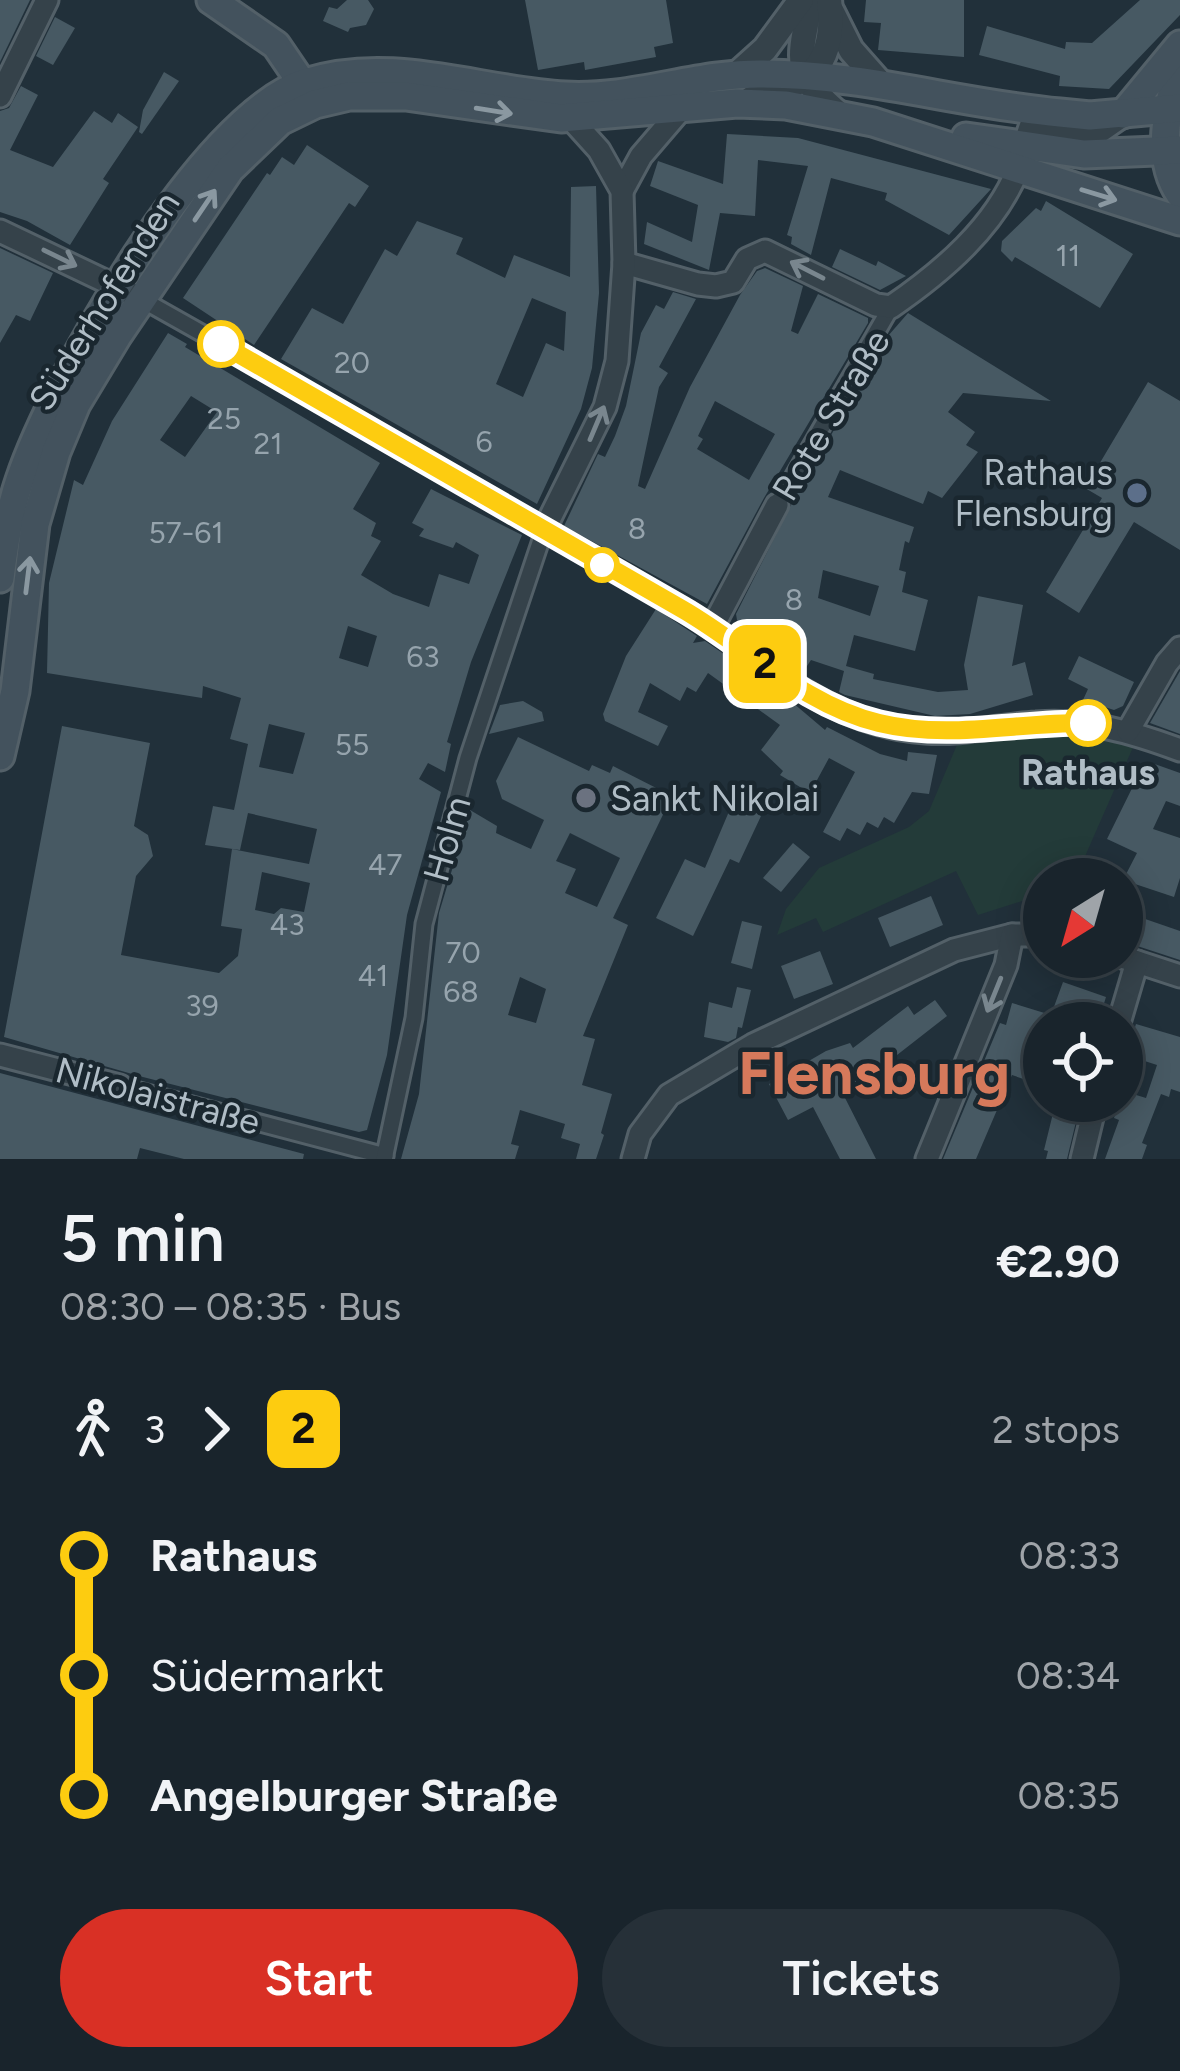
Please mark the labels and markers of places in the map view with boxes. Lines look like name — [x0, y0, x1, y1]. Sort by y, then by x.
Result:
unlabelled marker — [199, 322, 243, 366]
place label: Rathaus Flensburg — [955, 451, 1113, 535]
marker: Rathaus Flensburg — [1124, 480, 1150, 506]
unlabelled marker — [586, 549, 618, 581]
marker: Rathaus — [1066, 701, 1110, 745]
place label: Rathaus — [1021, 751, 1155, 794]
place label: Sankt Nikolai — [610, 777, 819, 820]
marker: Sankt Nikolai — [573, 785, 599, 811]

